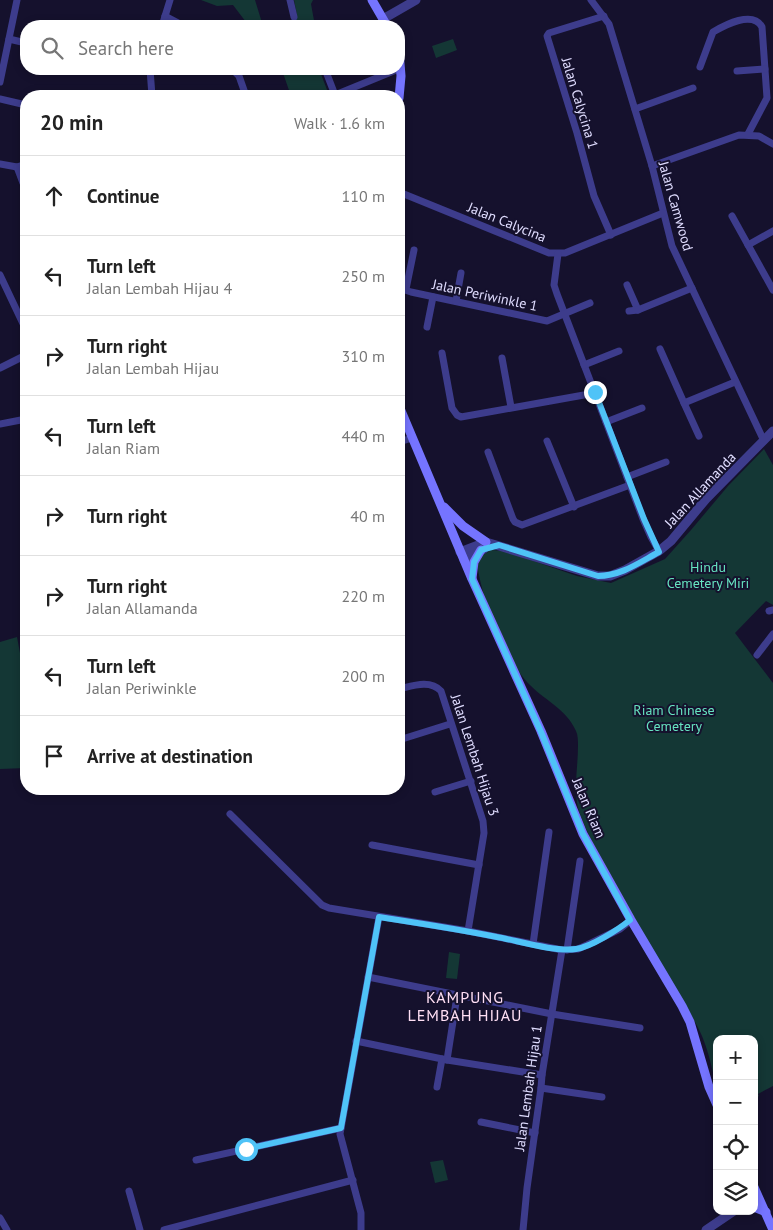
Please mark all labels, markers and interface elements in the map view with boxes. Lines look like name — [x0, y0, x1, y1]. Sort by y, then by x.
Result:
search box — [20, 20, 405, 75]
icon: search — [38, 34, 66, 62]
text: Search here — [78, 36, 174, 60]
street label: Jalan Calycina 1 — [557, 54, 602, 151]
text: 20 min — [40, 109, 103, 136]
text: Walk · 1.6 km — [294, 113, 385, 133]
street label: Jalan Camwood — [654, 158, 697, 253]
icon: ahead — [40, 182, 68, 210]
text: Continue — [87, 184, 159, 208]
text: 110 m — [342, 186, 385, 206]
street label: Jalan Calycina — [464, 198, 549, 246]
text: Turn left — [87, 254, 156, 278]
icon: left — [40, 262, 68, 290]
text: 250 m — [342, 266, 385, 286]
street label: Jalan Periwinkle 1 — [430, 275, 539, 315]
text: Jalan Lembah Hijau 4 — [87, 278, 232, 298]
text: Turn right — [87, 334, 167, 358]
icon: right — [40, 342, 68, 370]
text: 310 m — [342, 346, 385, 366]
text: Jalan Lembah Hijau — [87, 358, 219, 378]
route end — [584, 381, 607, 404]
text: Turn left — [87, 414, 156, 438]
icon: left — [40, 422, 68, 450]
text: 440 m — [342, 426, 385, 446]
text: Jalan Riam — [87, 438, 160, 458]
street label: Jalan Allamanda — [660, 448, 740, 532]
icon: right — [40, 502, 68, 530]
text: Turn right — [87, 504, 167, 528]
text: 40 m — [350, 506, 385, 526]
park label: Hindu Cemetery Miri — [667, 558, 749, 592]
text: Turn right — [87, 574, 167, 598]
icon: right — [40, 582, 68, 610]
text: 220 m — [342, 586, 385, 606]
text: Jalan Allamanda — [87, 598, 198, 618]
text: Turn left — [87, 654, 156, 678]
icon: left — [40, 662, 68, 690]
text: 200 m — [342, 666, 385, 686]
text: Jalan Periwinkle — [87, 678, 197, 698]
street label: Jalan Lembah Hijau 3 — [447, 691, 503, 818]
park label: Riam Chinese Cemetery — [633, 701, 715, 735]
icon: arrive — [40, 742, 68, 770]
text: Arrive at destination — [87, 744, 253, 768]
street label: Jalan Riam — [568, 774, 610, 841]
district label: KAMPUNG LEMBAH HIJAU — [407, 987, 523, 1025]
street label: Jalan Lembah Hijau 1 — [510, 1024, 546, 1153]
map controls — [713, 1035, 758, 1215]
button: + — [713, 1035, 758, 1080]
button: − — [713, 1080, 758, 1125]
button: locate — [713, 1125, 758, 1170]
route start — [235, 1138, 258, 1161]
button: layers — [713, 1170, 758, 1215]

